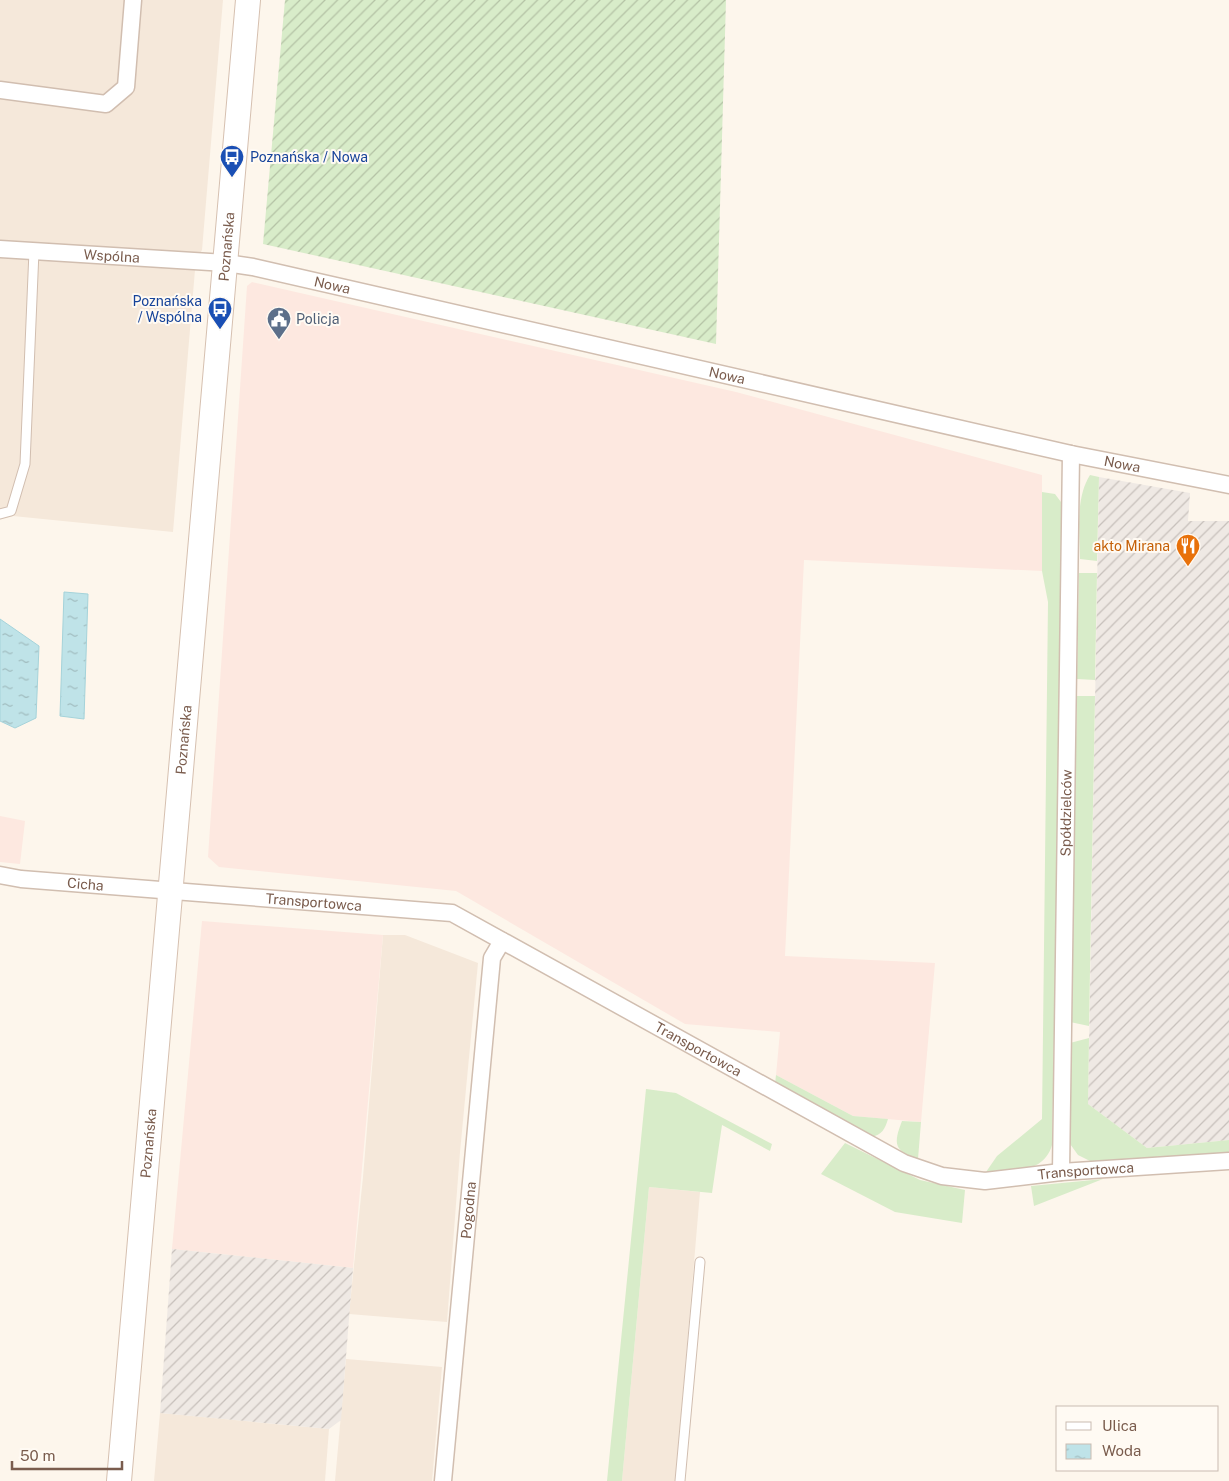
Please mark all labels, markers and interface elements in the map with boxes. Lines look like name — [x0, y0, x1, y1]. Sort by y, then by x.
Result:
bus stop icon: Poznańska / Nowa — [219, 144, 245, 178]
place label: Poznańska / Nowa — [250, 149, 368, 165]
street label: Poznańska — [216, 211, 238, 282]
street label: Wspólna — [83, 246, 140, 266]
street label: Nowa — [313, 273, 352, 297]
place label: Poznańska / Wspólna — [132, 293, 202, 325]
bus stop icon: Poznańska / Wspólna — [207, 296, 233, 330]
public building icon: Policja — [266, 306, 292, 340]
place label: Policja — [296, 311, 339, 327]
street label: Nowa — [707, 363, 747, 387]
street label: Nowa — [1103, 453, 1142, 475]
restaurant icon: akto Mirana — [1175, 533, 1201, 567]
place label: akto Mirana — [1093, 538, 1170, 554]
street label: Poznańska — [173, 704, 195, 775]
street label: Spółdzielców — [1057, 769, 1075, 857]
street label: Cicha — [67, 875, 104, 893]
street label: Transportowca — [265, 890, 363, 914]
street label: Transportowca — [652, 1019, 744, 1080]
street label: Poznańska — [137, 1108, 159, 1179]
street label: Transportowca — [1037, 1159, 1134, 1183]
street label: Pogodna — [458, 1181, 479, 1239]
legend — [1056, 1406, 1219, 1471]
text: Ulica — [1102, 1417, 1137, 1434]
scale bar — [12, 1438, 122, 1470]
text: Woda — [1102, 1442, 1141, 1459]
text: 50 m — [20, 1447, 55, 1464]

